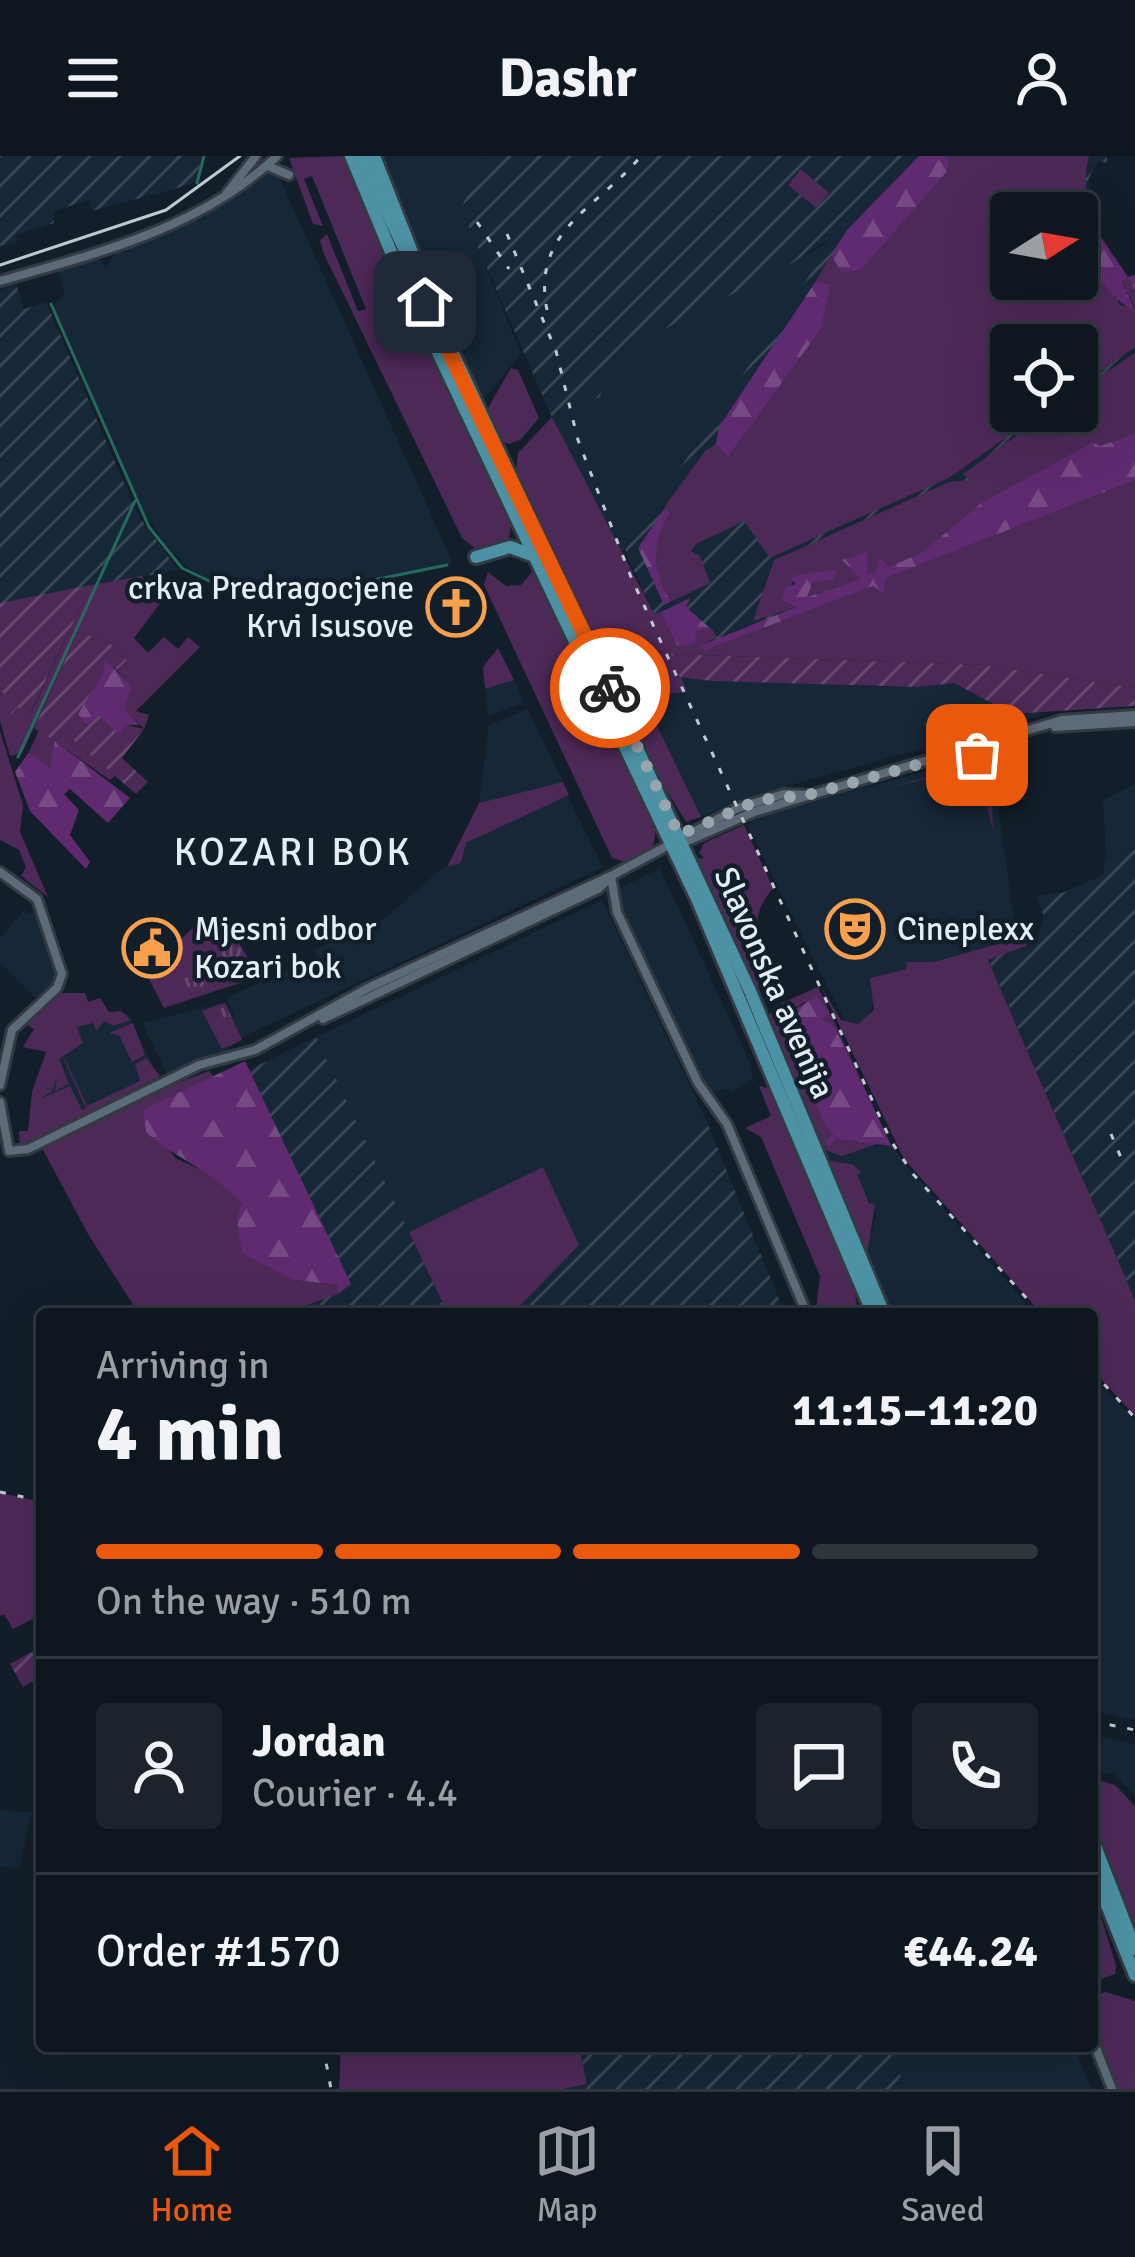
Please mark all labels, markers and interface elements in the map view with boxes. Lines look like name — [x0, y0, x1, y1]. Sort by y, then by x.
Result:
icon: menu — [60, 45, 126, 111]
text: Dashr — [499, 45, 636, 112]
icon: person — [1009, 45, 1075, 111]
north arrow — [990, 192, 1098, 300]
map controls — [990, 192, 1098, 432]
pin — [374, 251, 476, 353]
icon: home — [392, 269, 458, 335]
button: locate — [990, 324, 1098, 432]
place label: crkva Predragocjene Krvi Isusove — [128, 568, 414, 647]
church icon: crkva Predragocjene Krvi Isusove — [425, 576, 487, 638]
courier — [550, 628, 670, 748]
icon: bike — [577, 655, 643, 721]
pin — [926, 704, 1028, 806]
icon: bag — [944, 722, 1010, 788]
district label: KOZARI BOK — [173, 828, 413, 876]
street label: Slavonska avenija — [705, 861, 843, 1105]
theatre icon: Cineplexx — [824, 898, 886, 960]
place label: Mjesni odbor Kozari bok — [194, 909, 376, 988]
place label: Cineplexx — [897, 909, 1034, 950]
public building icon: Mjesni odbor Kozari bok — [121, 917, 183, 979]
text: Arriving in — [96, 1341, 270, 1389]
text: 11:15–11:20 — [792, 1383, 1038, 1438]
text: 4 min — [96, 1386, 284, 1482]
text: On the way · 510 m — [96, 1577, 412, 1625]
button: person — [96, 1703, 222, 1829]
button: chat — [756, 1703, 882, 1829]
button: phone — [912, 1703, 1038, 1829]
text: Jordan — [252, 1714, 386, 1769]
text: Courier · 4.4 — [252, 1769, 458, 1817]
text: Order #1570 — [96, 1924, 341, 1979]
text: €44.24 — [904, 1924, 1038, 1979]
tab: Home — [151, 2118, 233, 2231]
tab: Map — [534, 2118, 600, 2231]
tab: Saved — [901, 2118, 984, 2231]

